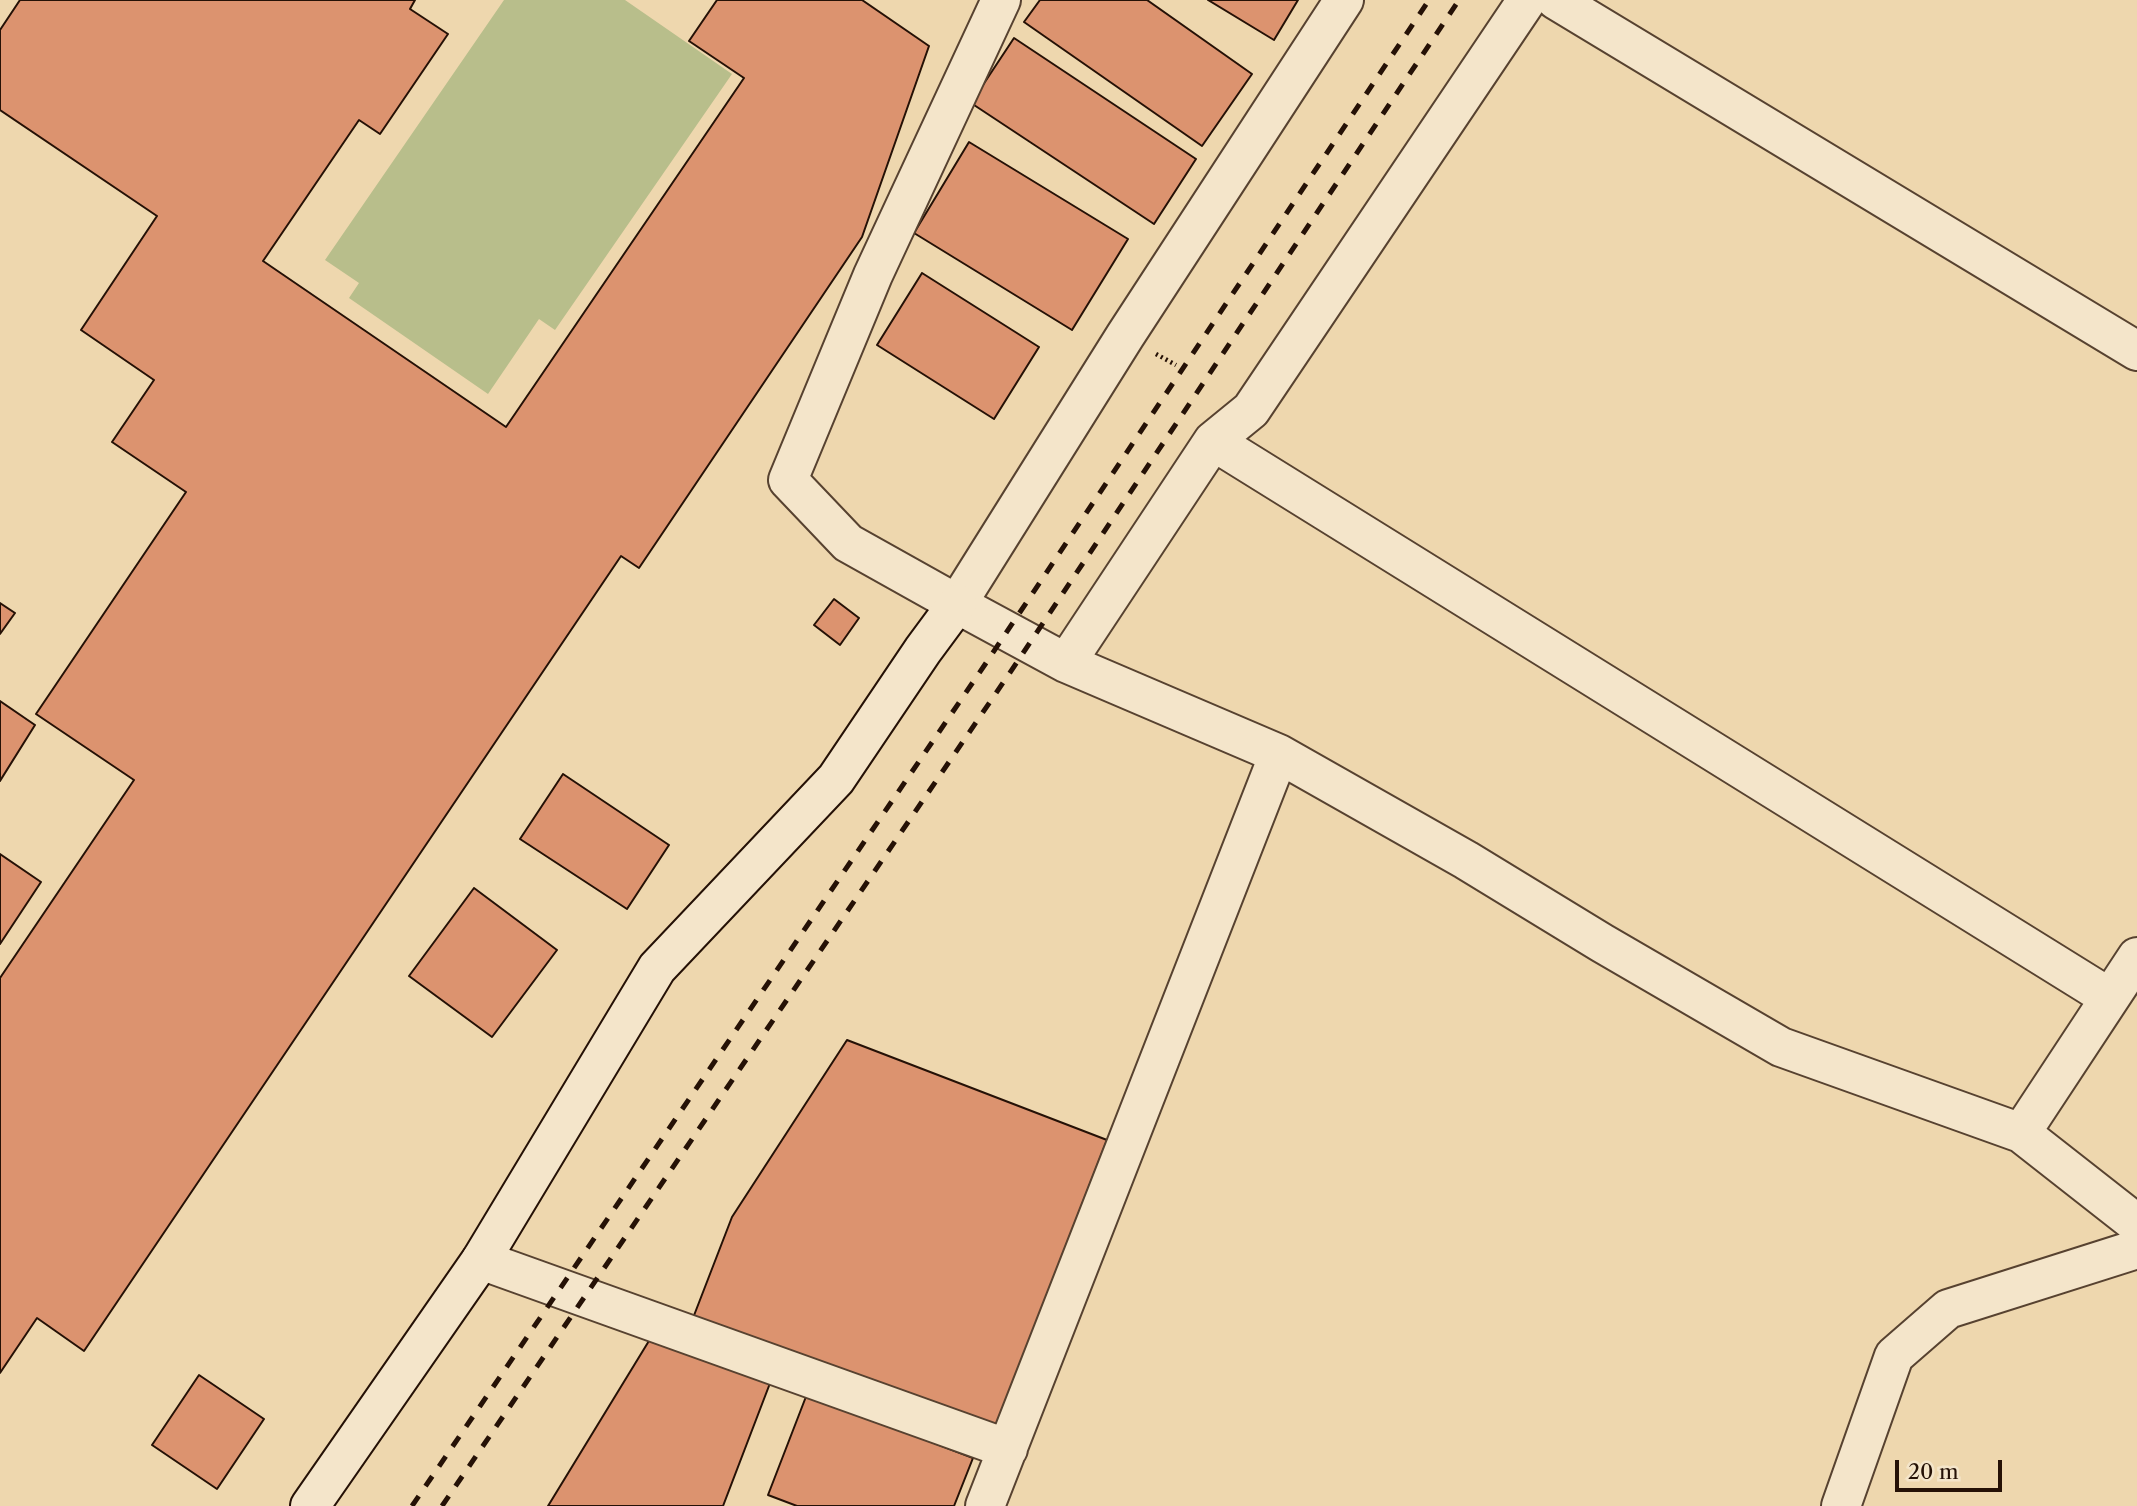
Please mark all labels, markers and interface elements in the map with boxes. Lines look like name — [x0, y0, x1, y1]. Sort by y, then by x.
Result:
scale bar — [1899, 1446, 2006, 1490]
text: 20 m — [1908, 1459, 1959, 1484]

